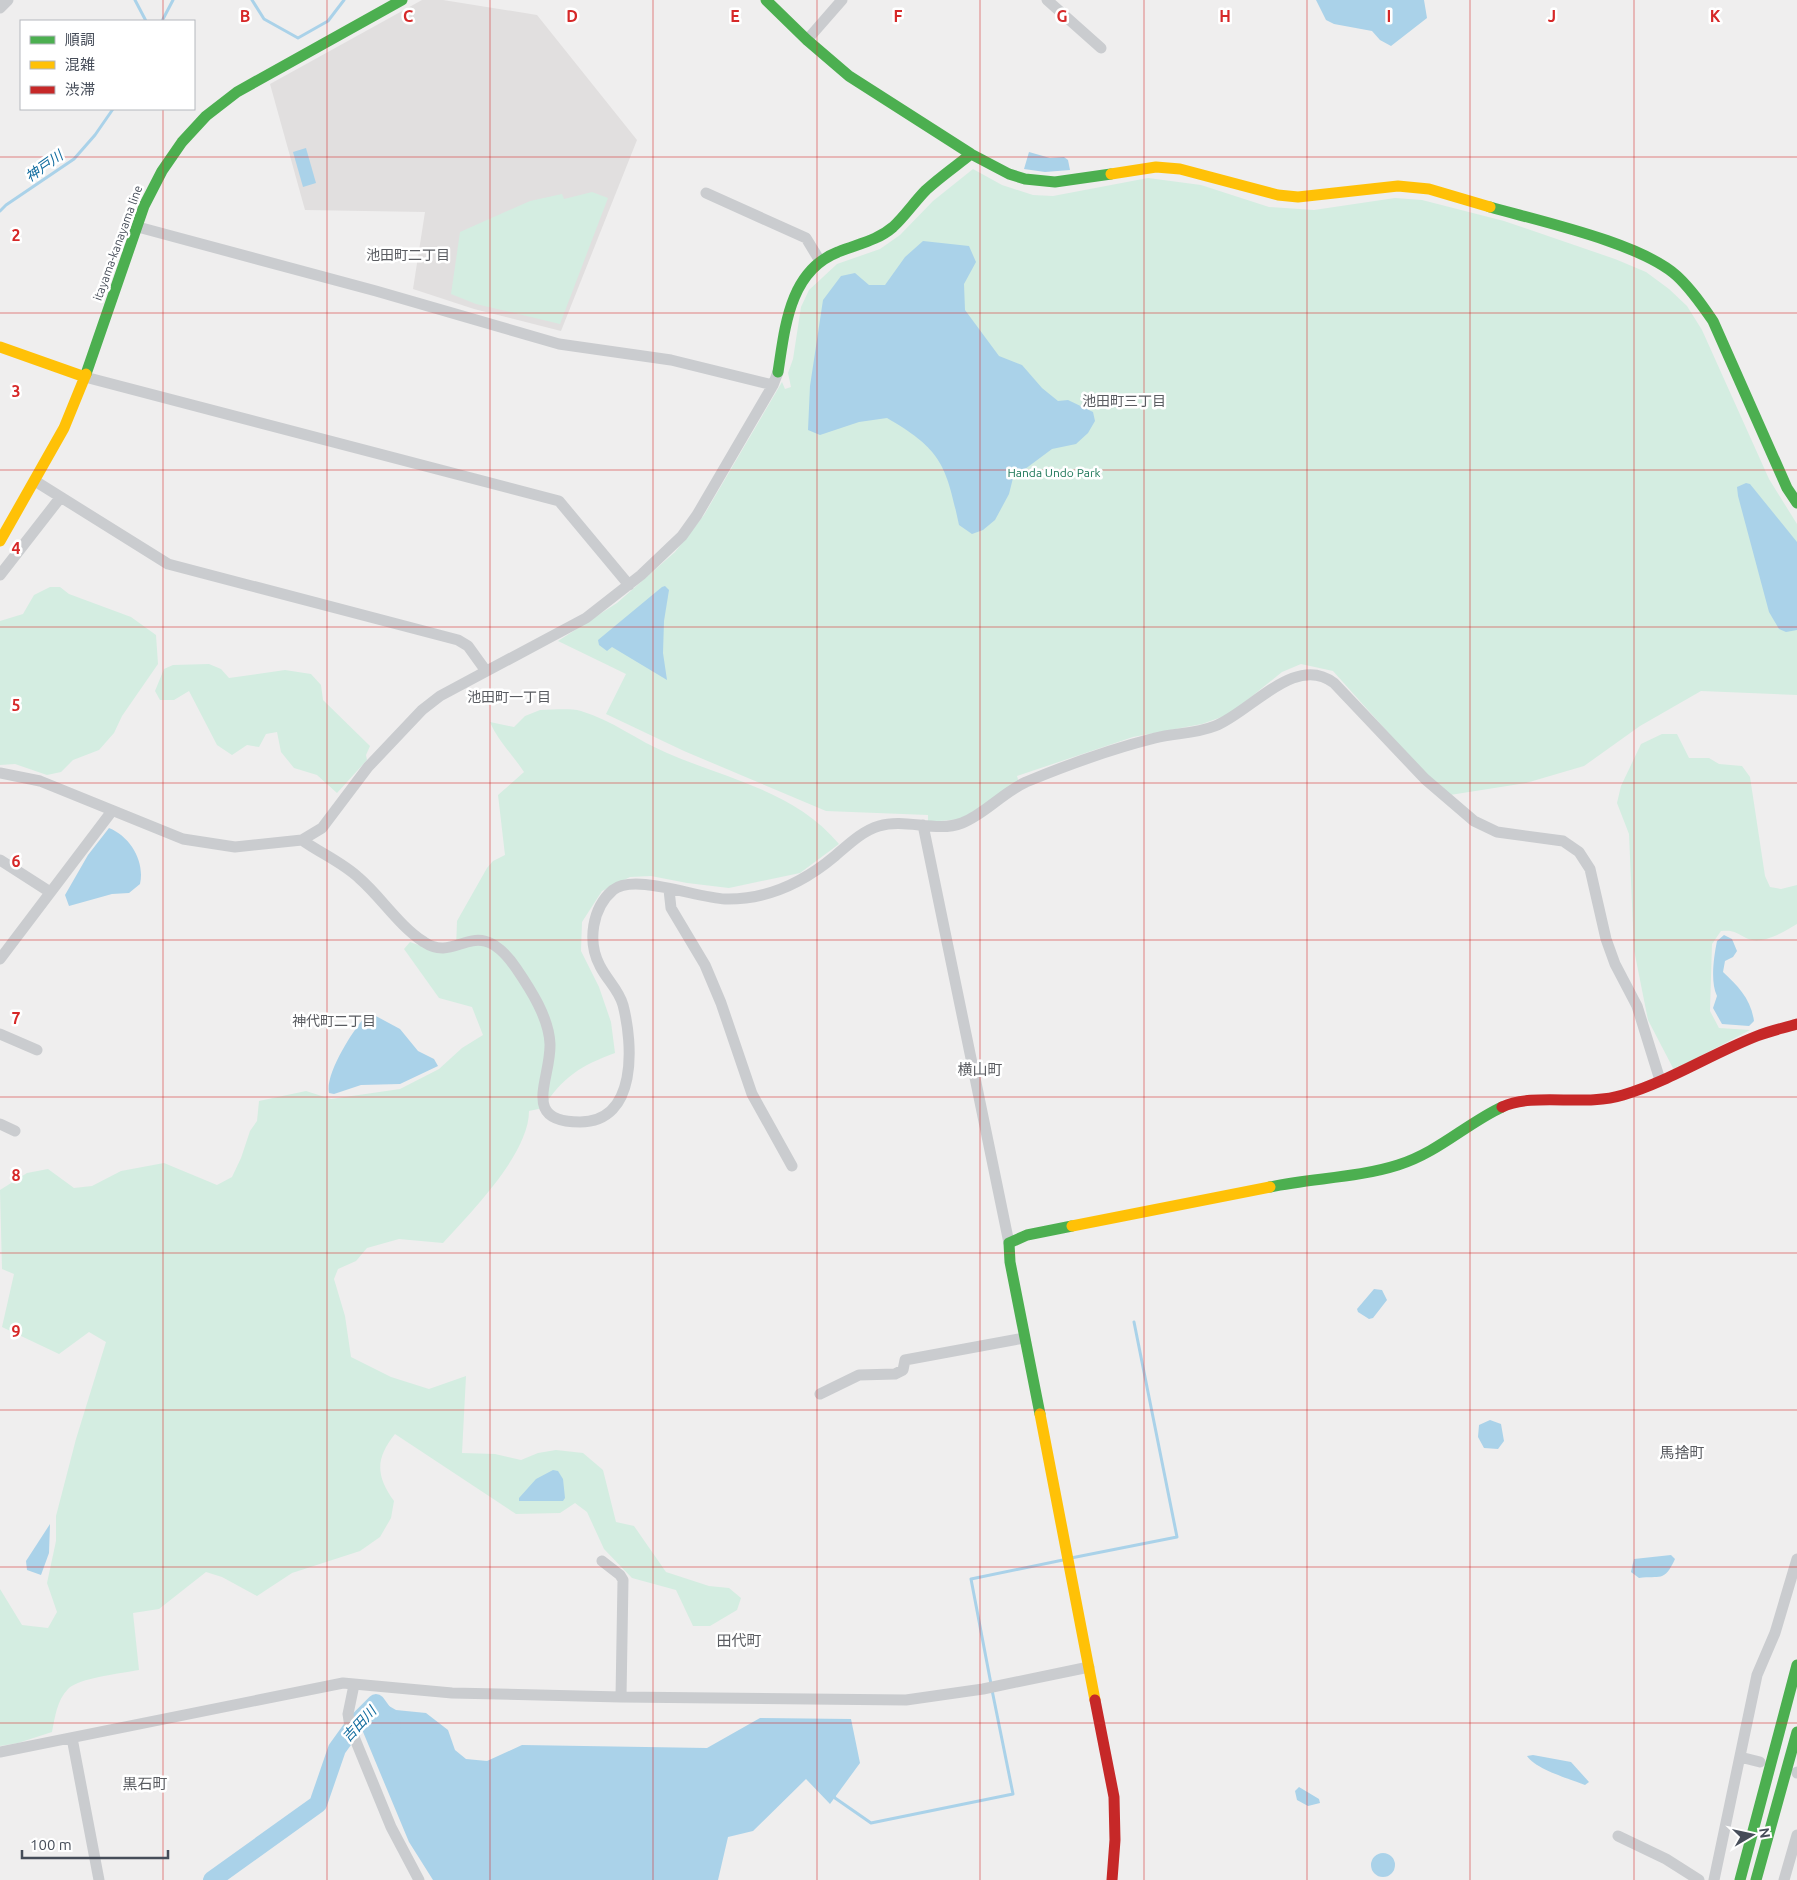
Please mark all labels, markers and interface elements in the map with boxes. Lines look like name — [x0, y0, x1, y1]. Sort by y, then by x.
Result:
text: B — [240, 7, 250, 25]
text: C — [403, 7, 413, 25]
text: D — [566, 7, 578, 25]
text: E — [730, 7, 740, 25]
text: F — [894, 7, 903, 25]
text: G — [1056, 7, 1068, 25]
text: H — [1219, 7, 1231, 25]
text: I — [1387, 7, 1391, 25]
text: J — [1548, 7, 1556, 25]
text: K — [1710, 7, 1721, 25]
legend — [20, 20, 195, 110]
text: 順調 — [65, 31, 95, 48]
text: 混雑 — [65, 56, 95, 73]
text: 渋滞 — [65, 81, 95, 98]
water label: 神戸川 — [22, 146, 67, 185]
street label: itayama-kanayama line — [91, 183, 144, 302]
text: 2 — [11, 226, 21, 244]
district label: 池田町二丁目 — [366, 247, 450, 263]
text: 3 — [11, 382, 21, 400]
district label: 池田町三丁目 — [1082, 393, 1166, 409]
park label: Handa Undo Park — [1007, 466, 1101, 479]
text: 4 — [11, 539, 21, 557]
district label: 池田町一丁目 — [467, 689, 551, 705]
text: 5 — [11, 696, 21, 714]
text: 6 — [11, 852, 21, 870]
text: 7 — [11, 1009, 21, 1027]
district label: 神代町二丁目 — [292, 1013, 376, 1029]
district label: 横山町 — [957, 1061, 1003, 1078]
text: 8 — [11, 1166, 21, 1184]
text: 9 — [11, 1322, 21, 1340]
district label: 馬捨町 — [1659, 1444, 1705, 1461]
district label: 田代町 — [716, 1632, 762, 1649]
water label: 吉田川 — [339, 1702, 381, 1745]
district label: 黒石町 — [122, 1775, 168, 1792]
north arrow — [1727, 1810, 1777, 1860]
text: N — [1756, 1827, 1774, 1839]
scale bar — [22, 1828, 169, 1860]
text: 100 m — [30, 1836, 72, 1853]

